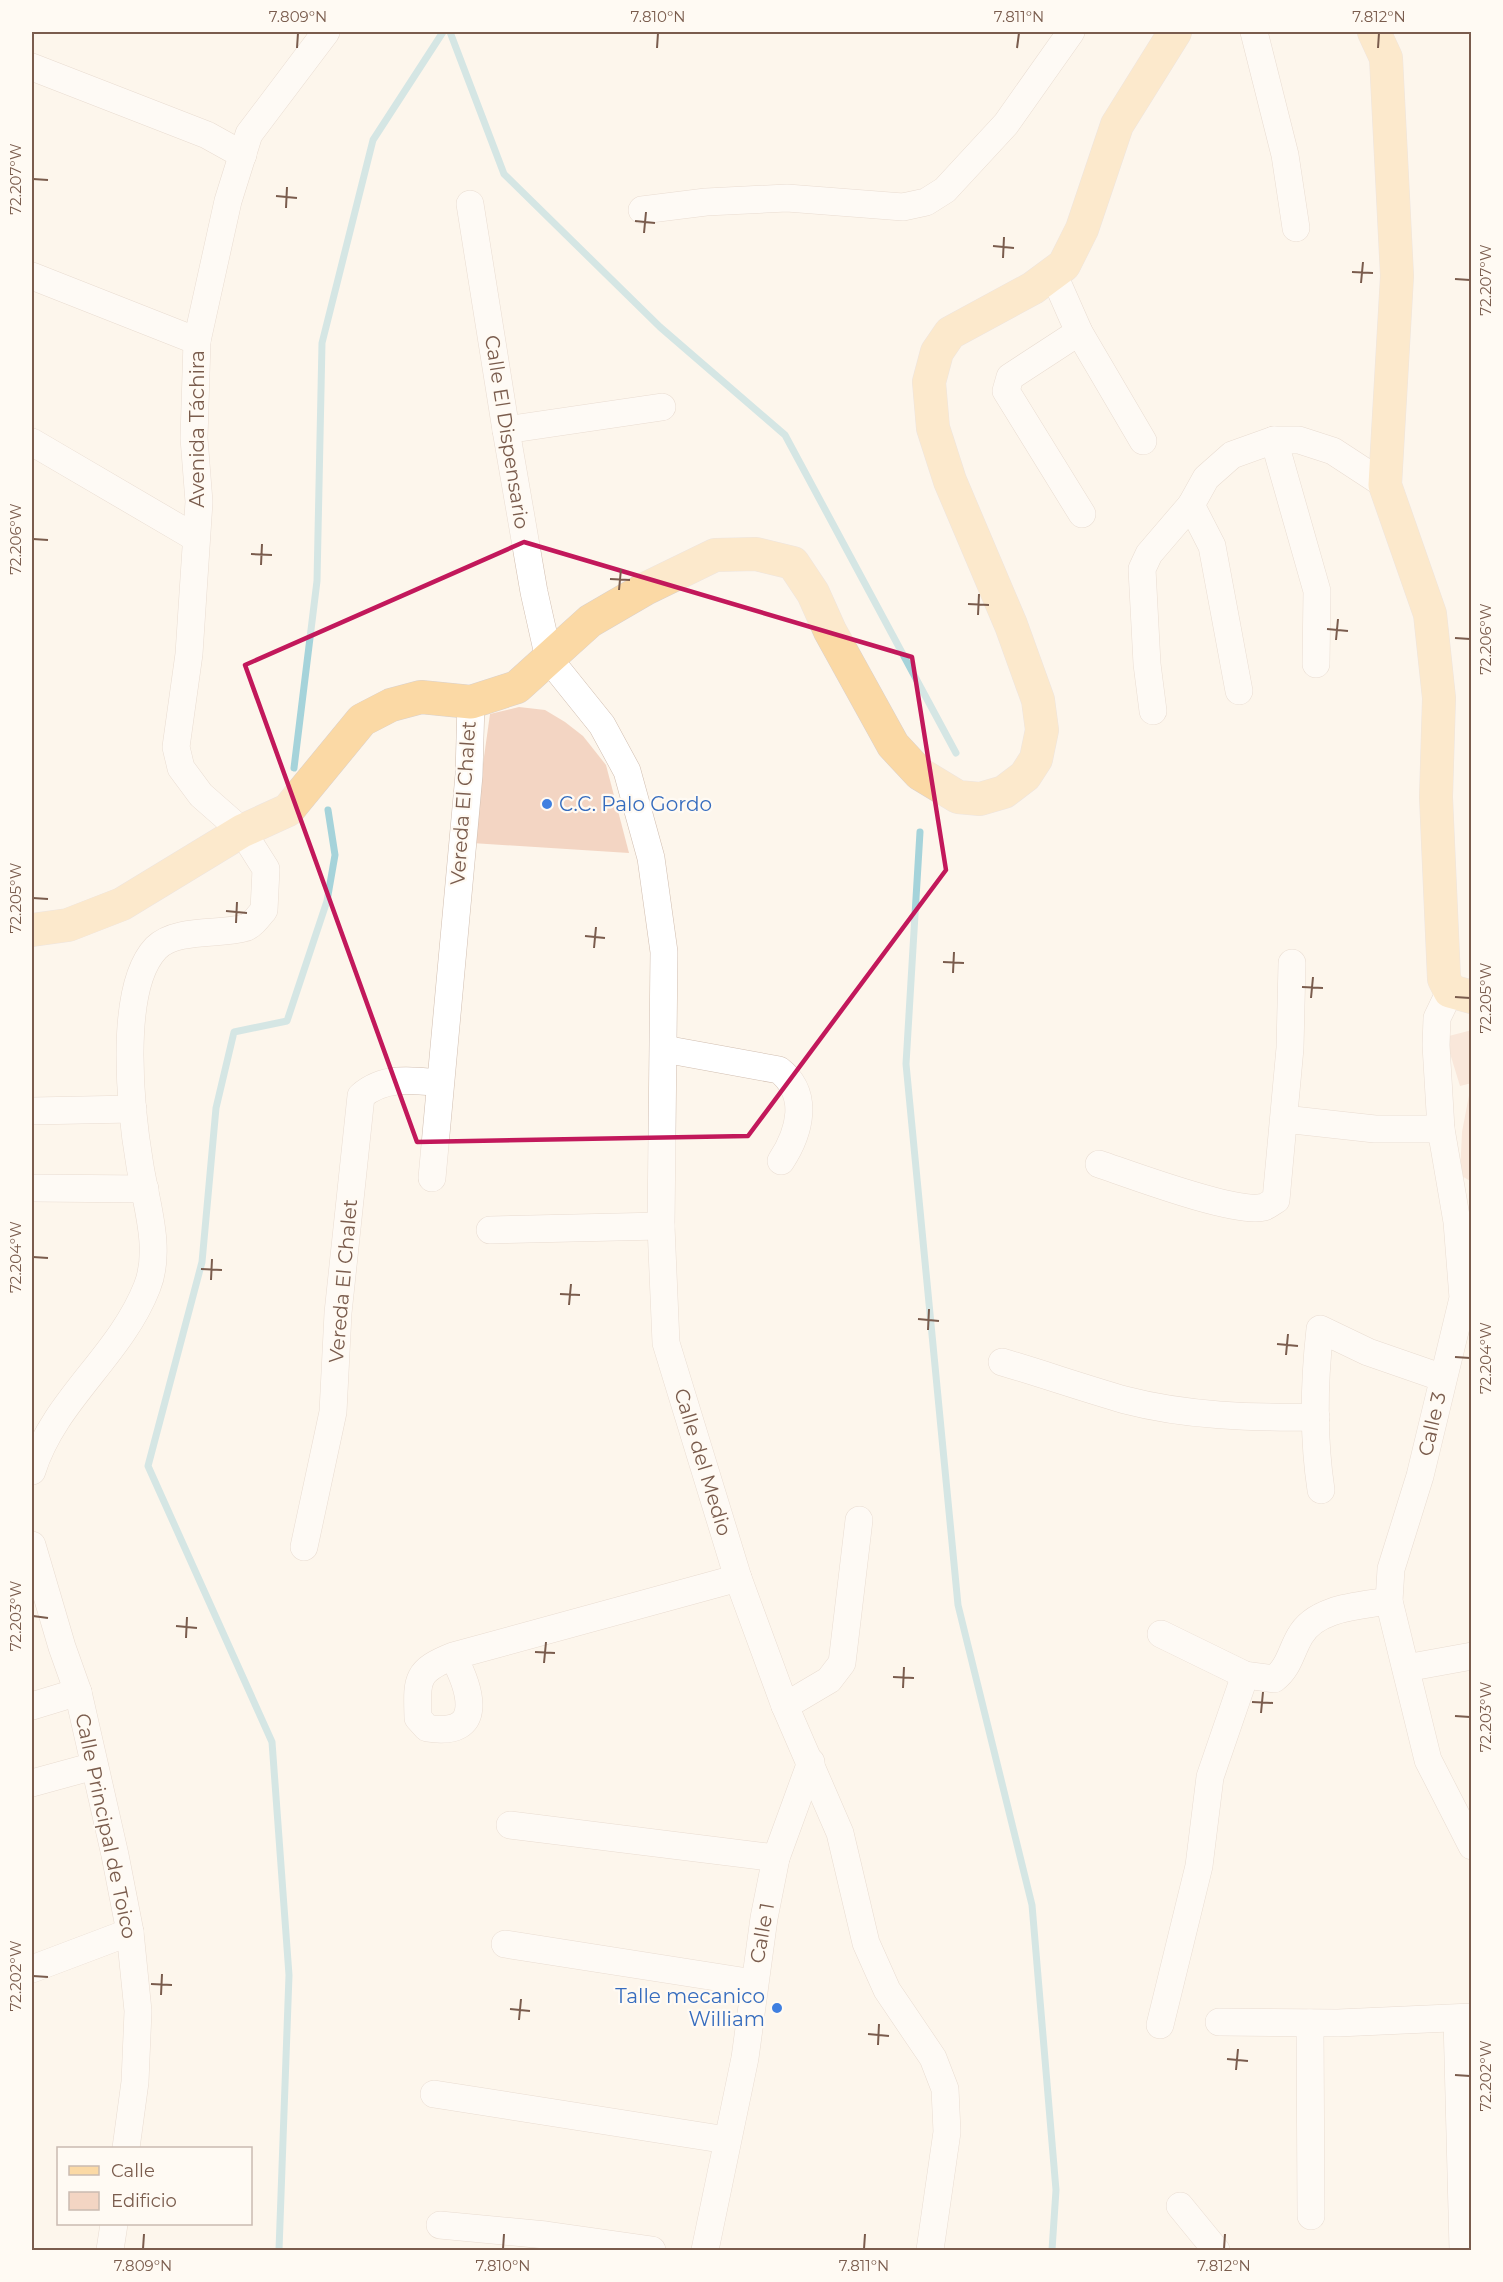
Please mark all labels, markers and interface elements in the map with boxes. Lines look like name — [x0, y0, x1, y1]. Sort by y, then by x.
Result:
text: 7.809°N — [269, 7, 327, 26]
text: 7.810°N — [631, 7, 685, 26]
text: 7.811°N — [994, 7, 1044, 26]
text: 7.812°N — [1352, 7, 1406, 26]
text: 72.207°W — [6, 143, 25, 215]
text: 72.207°W — [1476, 244, 1495, 316]
street label: Calle El Dispensario — [480, 333, 534, 531]
street label: Avenida Táchira — [185, 350, 209, 508]
text: 72.206°W — [6, 503, 25, 575]
text: 72.206°W — [1476, 603, 1495, 675]
street label: Vereda El Chalet — [445, 720, 481, 886]
place label: C.C. Palo Gordo — [559, 792, 712, 816]
marker: C.C. Palo Gordo — [540, 797, 554, 811]
text: 72.205°W — [6, 862, 25, 933]
text: 72.205°W — [1476, 962, 1495, 1033]
street label: Vereda El Chalet — [324, 1198, 362, 1364]
text: 72.204°W — [6, 1221, 25, 1293]
text: 72.204°W — [1476, 1322, 1495, 1394]
street label: Calle del Medio — [669, 1385, 737, 1539]
street label: Calle 3 — [1413, 1390, 1451, 1458]
text: 72.203°W — [6, 1580, 25, 1651]
text: 72.203°W — [1476, 1681, 1495, 1752]
street label: Calle Principal de Toico — [70, 1711, 142, 1941]
street label: Calle 1 — [745, 1901, 779, 1965]
text: 72.202°W — [6, 1940, 25, 2012]
place label: Talle mecanico William — [615, 1984, 765, 2031]
marker: Talle mecanico William — [770, 2001, 784, 2015]
text: 72.202°W — [1476, 2040, 1495, 2112]
legend — [57, 2147, 252, 2225]
text: Calle — [111, 2160, 155, 2182]
text: Edificio — [111, 2190, 177, 2212]
text: 7.809°N — [114, 2256, 172, 2275]
text: 7.810°N — [476, 2256, 530, 2275]
text: 7.811°N — [839, 2256, 889, 2275]
text: 7.812°N — [1197, 2256, 1251, 2275]

